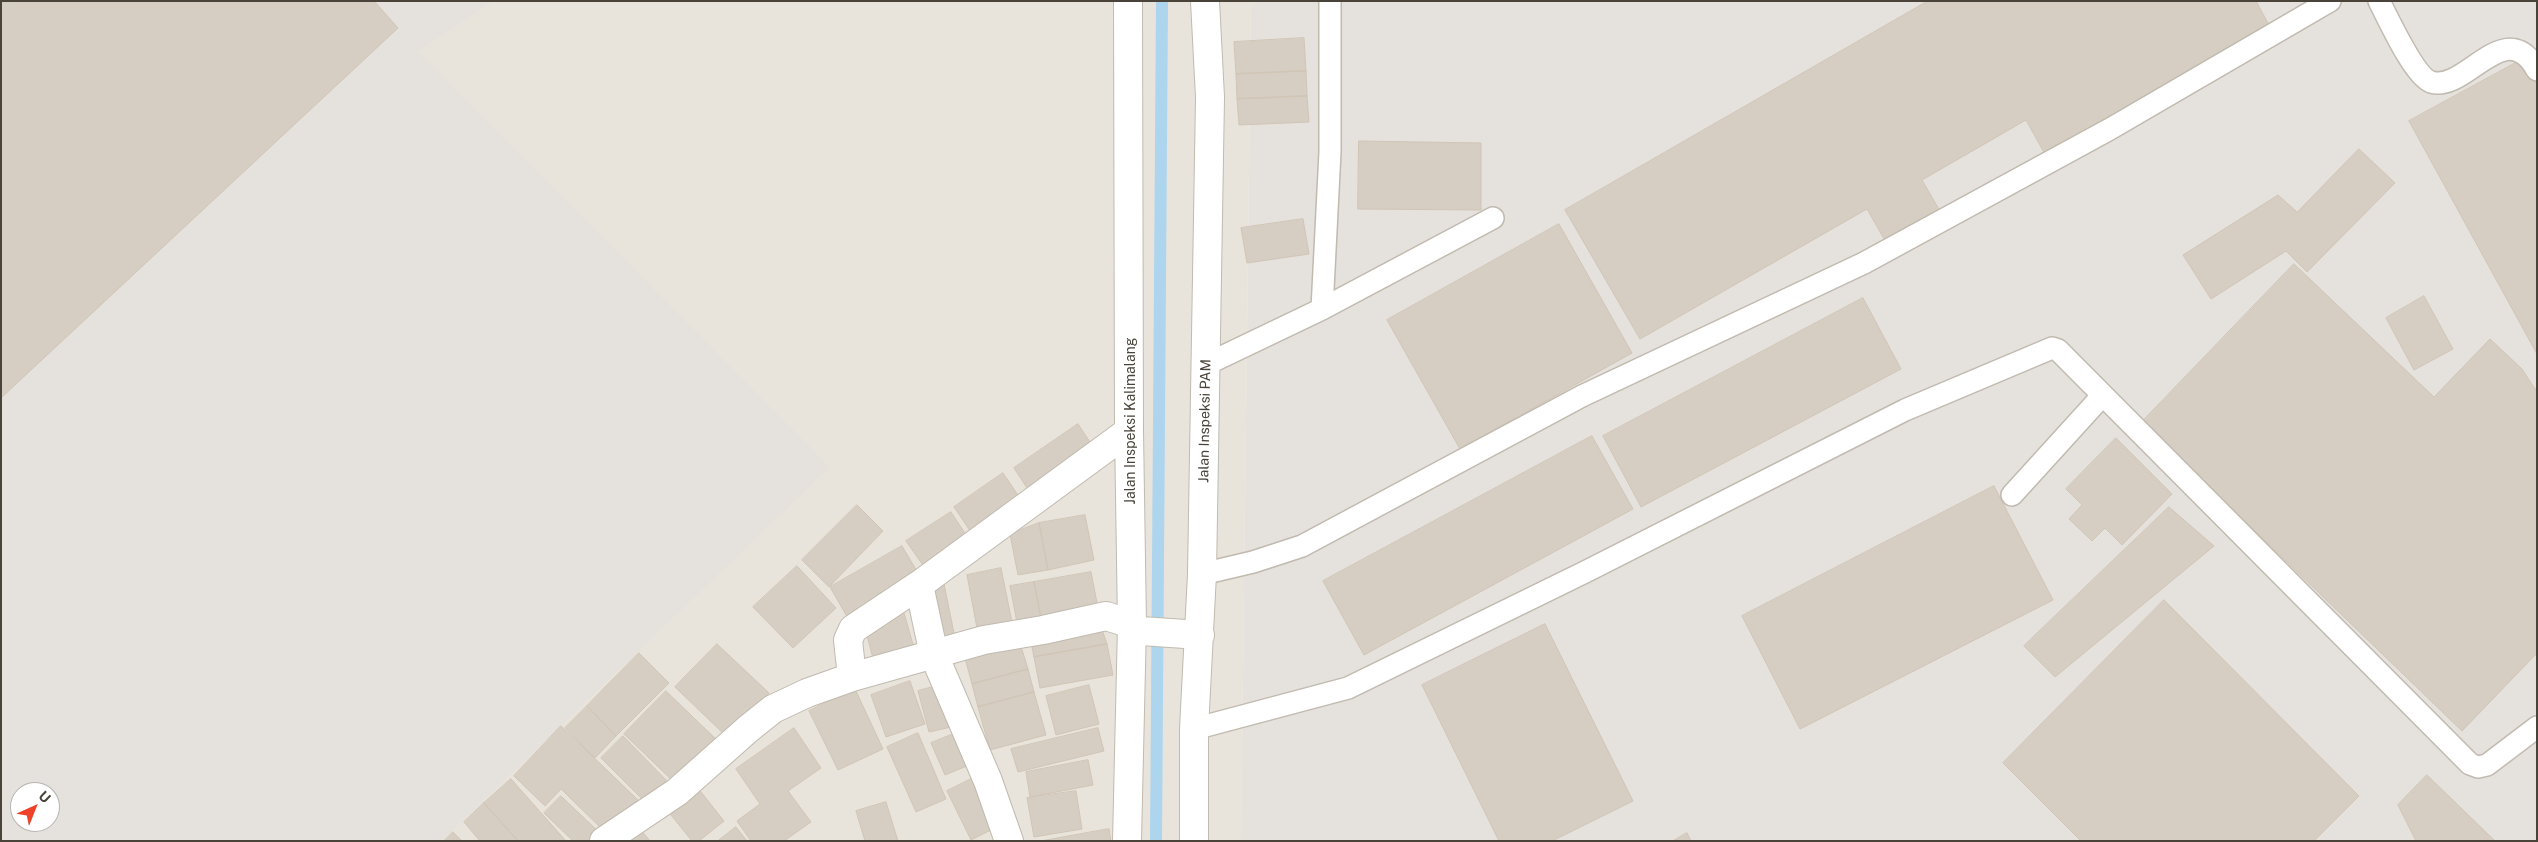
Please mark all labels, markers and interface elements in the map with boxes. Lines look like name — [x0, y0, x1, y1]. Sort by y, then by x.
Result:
street label: Jalan Inspeksi Kalimalang — [1123, 338, 1139, 504]
street label: Jalan Inspeksi PAM — [1196, 359, 1214, 483]
north arrow — [10, 782, 60, 832]
text: U — [36, 788, 54, 806]

